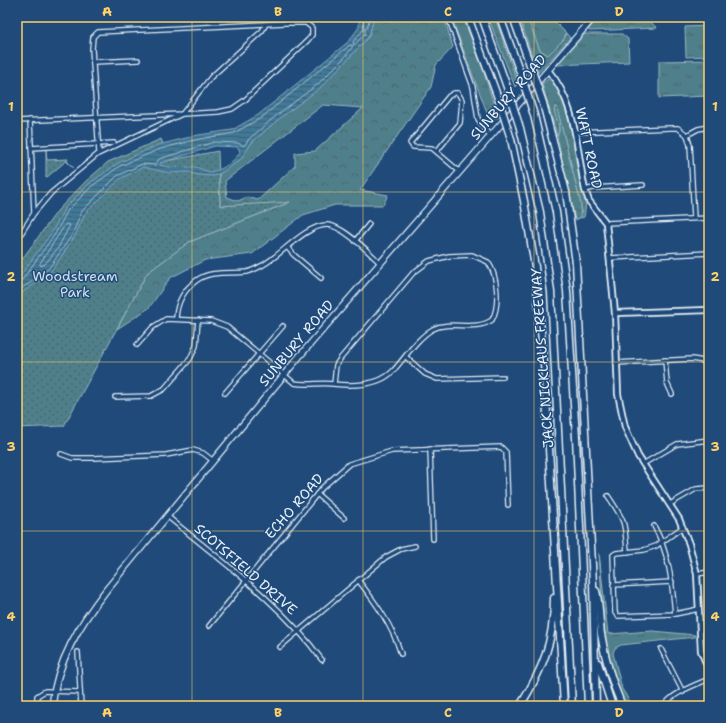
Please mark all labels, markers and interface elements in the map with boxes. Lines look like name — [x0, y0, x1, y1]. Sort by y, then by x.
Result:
text: A — [102, 3, 112, 20]
text: B — [274, 3, 282, 20]
text: C — [444, 3, 452, 20]
text: D — [614, 3, 624, 20]
street label: SUNBURY ROAD — [466, 51, 550, 143]
text: 1 — [8, 98, 14, 115]
text: 1 — [712, 98, 718, 115]
street label: WATT ROAD — [572, 106, 606, 190]
park label: Woodstream Park — [32, 267, 118, 301]
street label: JACK NICKLAUS FREEWAY — [527, 267, 557, 449]
text: 2 — [6, 268, 16, 285]
text: 2 — [710, 268, 720, 285]
street label: SUNBURY ROAD — [255, 296, 337, 390]
text: 3 — [6, 438, 16, 455]
text: 3 — [710, 438, 720, 455]
street label: ECHO ROAD — [261, 470, 327, 542]
street label: SCOTSFIELD DRIVE — [191, 519, 301, 619]
text: 4 — [6, 608, 16, 625]
text: 4 — [710, 608, 720, 625]
text: A — [102, 704, 112, 721]
text: B — [274, 704, 282, 721]
text: C — [444, 704, 452, 721]
text: D — [614, 704, 624, 721]

